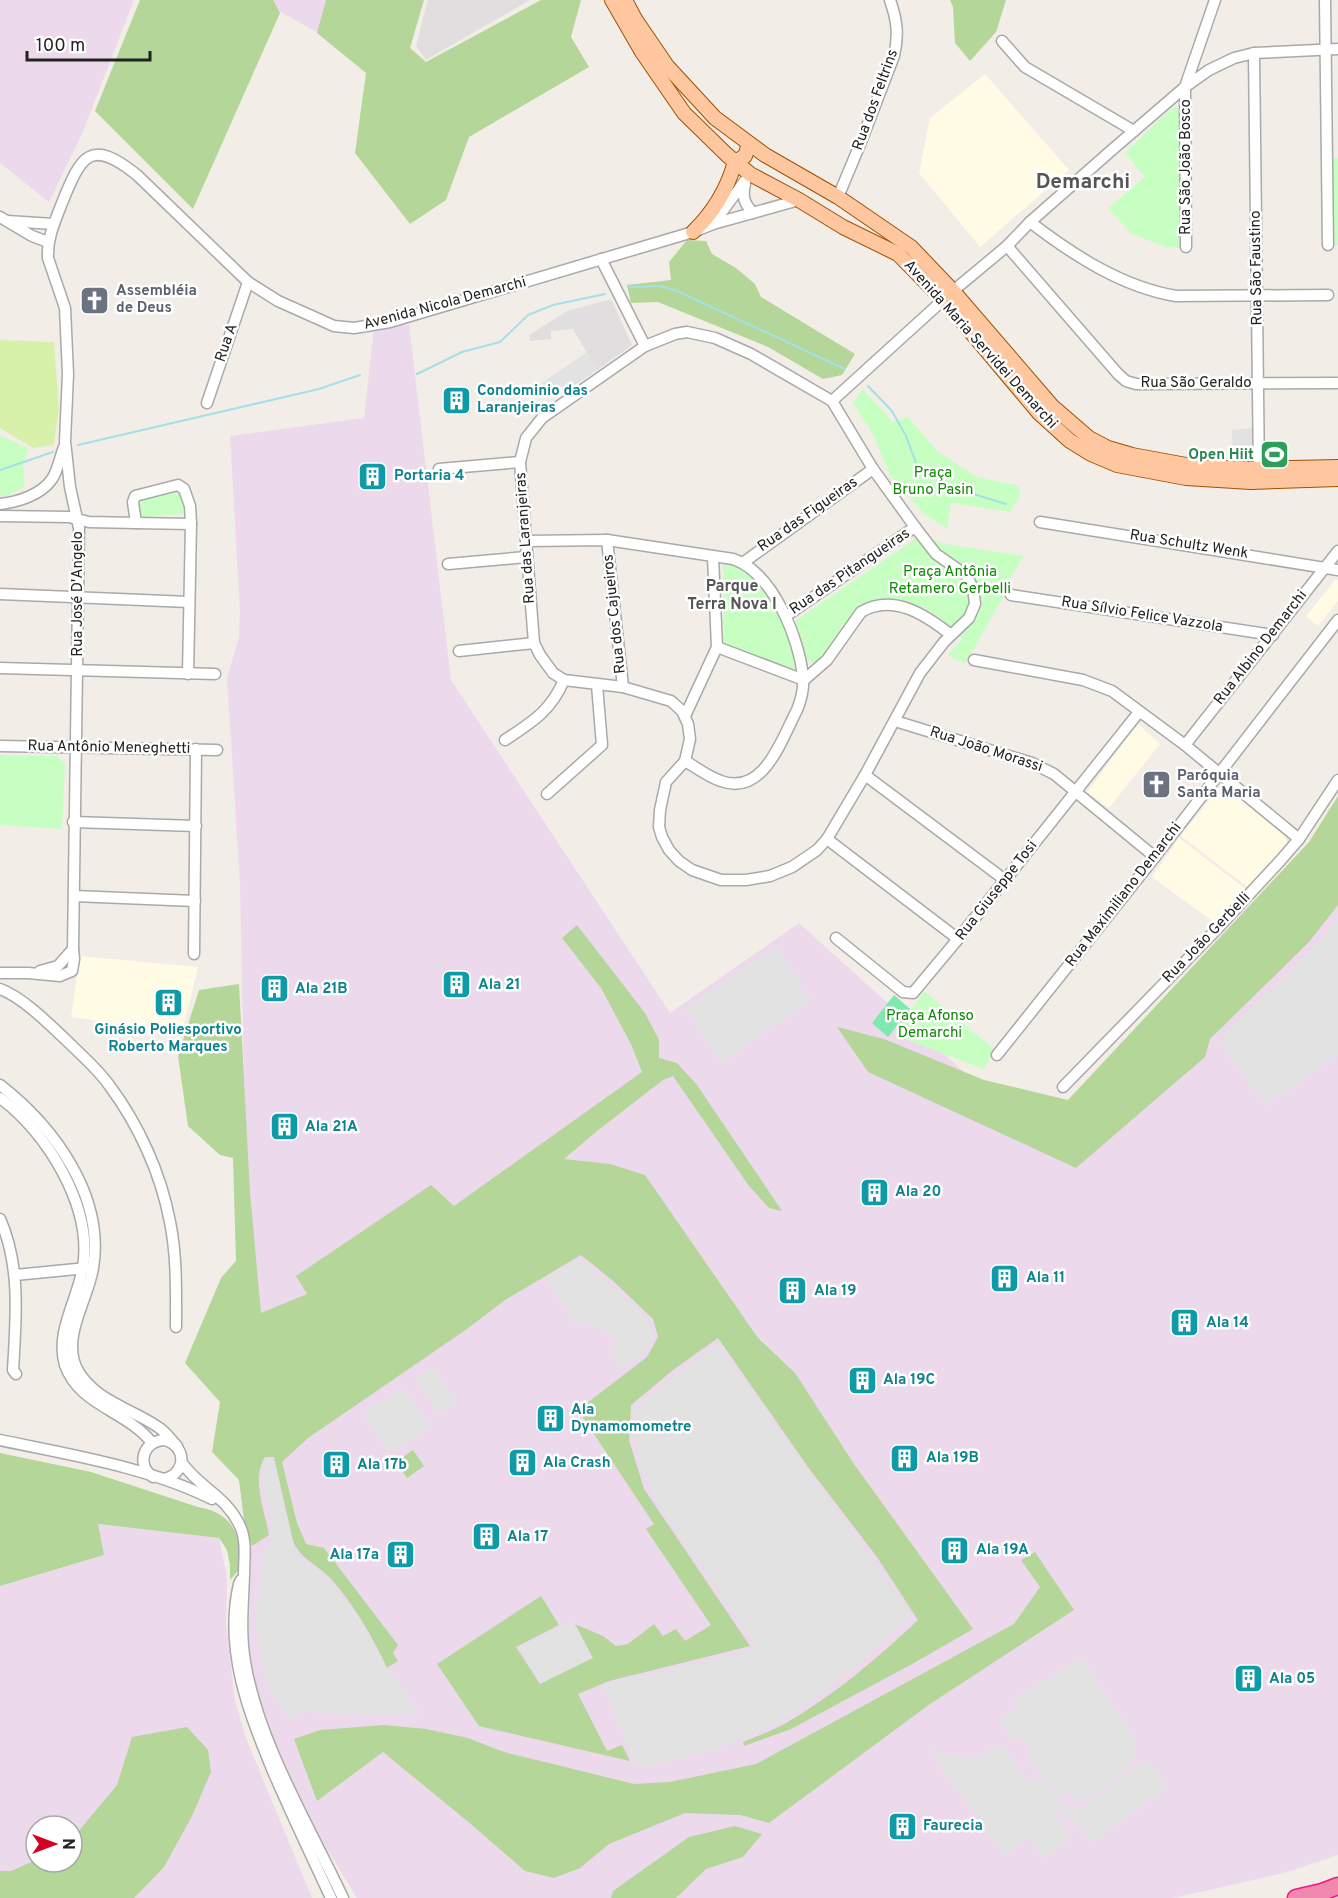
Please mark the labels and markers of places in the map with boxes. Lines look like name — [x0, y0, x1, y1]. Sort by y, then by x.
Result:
place label: Assembléia de Deus — [116, 282, 197, 318]
church icon: Assembléia de Deus — [79, 284, 111, 316]
place label: Condominio das Laranjeiras — [477, 382, 588, 418]
building icon: Condominio das Laranjeiras — [440, 384, 472, 416]
sports icon: Open Hiit — [1259, 439, 1291, 471]
place label: Open Hiit — [1188, 446, 1254, 465]
building icon: Portaria 4 — [357, 460, 389, 492]
place label: Portaria 4 — [394, 467, 464, 486]
place label: Paróquia Santa Maria — [1177, 767, 1261, 803]
church icon: Paróquia Santa Maria — [1140, 769, 1172, 801]
building icon: Ala 21 — [441, 969, 473, 1001]
building icon: Ala 21B — [258, 973, 290, 1005]
place label: Ala 21 — [478, 976, 520, 995]
place label: Ala 21B — [295, 980, 348, 999]
building icon: Ginásio Poliesportivo Roberto Marques — [152, 987, 184, 1019]
place label: Ginásio Poliesportivo Roberto Marques — [94, 1021, 242, 1057]
building icon: Ala 21A — [268, 1111, 300, 1143]
place label: Ala 21A — [305, 1118, 358, 1137]
building icon: Ala 20 — [858, 1176, 890, 1208]
place label: Ala 20 — [895, 1183, 941, 1202]
building icon: Ala 11 — [989, 1262, 1021, 1294]
place label: Ala 11 — [1026, 1269, 1065, 1288]
building icon: Ala 19 — [777, 1275, 809, 1307]
place label: Ala 19 — [814, 1282, 856, 1301]
building icon: Ala 14 — [1169, 1307, 1201, 1339]
place label: Ala 14 — [1206, 1314, 1249, 1333]
building icon: Ala 19C — [846, 1364, 878, 1396]
place label: Ala 19C — [883, 1371, 935, 1390]
place label: Ala Dynamomometre — [571, 1401, 691, 1437]
building icon: Ala Dynamomometre — [534, 1403, 566, 1435]
building icon: Ala 19B — [889, 1442, 921, 1474]
building icon: Ala Crash — [506, 1447, 538, 1479]
building icon: Ala 17b — [320, 1449, 352, 1481]
place label: Ala 19B — [926, 1449, 979, 1468]
place label: Ala Crash — [543, 1454, 611, 1473]
place label: Ala 17b — [357, 1456, 407, 1475]
building icon: Ala 17 — [470, 1521, 502, 1553]
place label: Ala 17 — [507, 1528, 548, 1547]
building icon: Ala 19A — [939, 1534, 971, 1566]
building icon: Ala 17a — [384, 1539, 416, 1571]
place label: Ala 19A — [976, 1541, 1029, 1560]
place label: Ala 17a — [329, 1546, 379, 1565]
building icon: Ala 05 — [1232, 1663, 1264, 1695]
place label: Ala 05 — [1269, 1670, 1315, 1689]
building icon: Faurecia — [886, 1810, 918, 1842]
place label: Faurecia — [923, 1817, 983, 1836]

